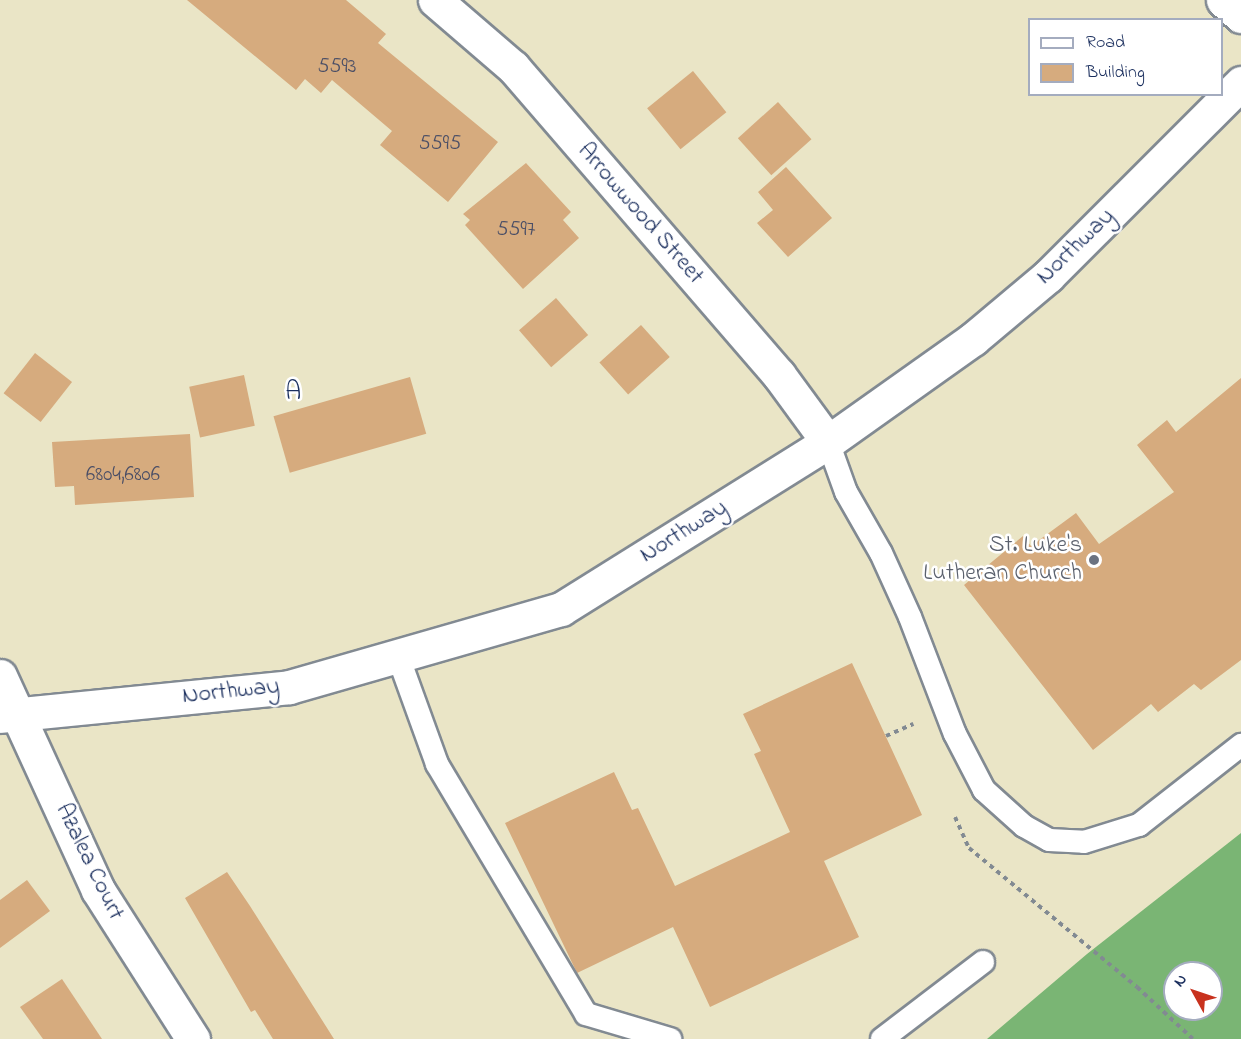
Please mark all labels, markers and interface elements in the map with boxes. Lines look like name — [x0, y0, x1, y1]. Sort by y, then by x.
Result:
legend — [1028, 18, 1223, 96]
text: Road — [1086, 30, 1125, 56]
house number: 5593 — [317, 54, 357, 80]
text: Building — [1086, 60, 1145, 86]
house number: 5595 — [419, 131, 461, 157]
street label: Arrowwood Street — [571, 137, 709, 291]
street label: Northway — [1031, 203, 1121, 291]
house number: 5597 — [497, 217, 535, 243]
district label: A — [285, 378, 303, 410]
house number: 6804,6806 — [86, 462, 160, 488]
street label: Northway — [635, 494, 733, 570]
place label: St. Luke's Lutheran Church — [923, 532, 1082, 588]
marker: St. Luke's Lutheran Church — [1087, 553, 1101, 567]
street label: Northway — [181, 673, 281, 711]
street label: Azalea Court — [48, 799, 130, 925]
north arrow — [1163, 961, 1223, 1021]
text: N — [1168, 969, 1193, 993]

